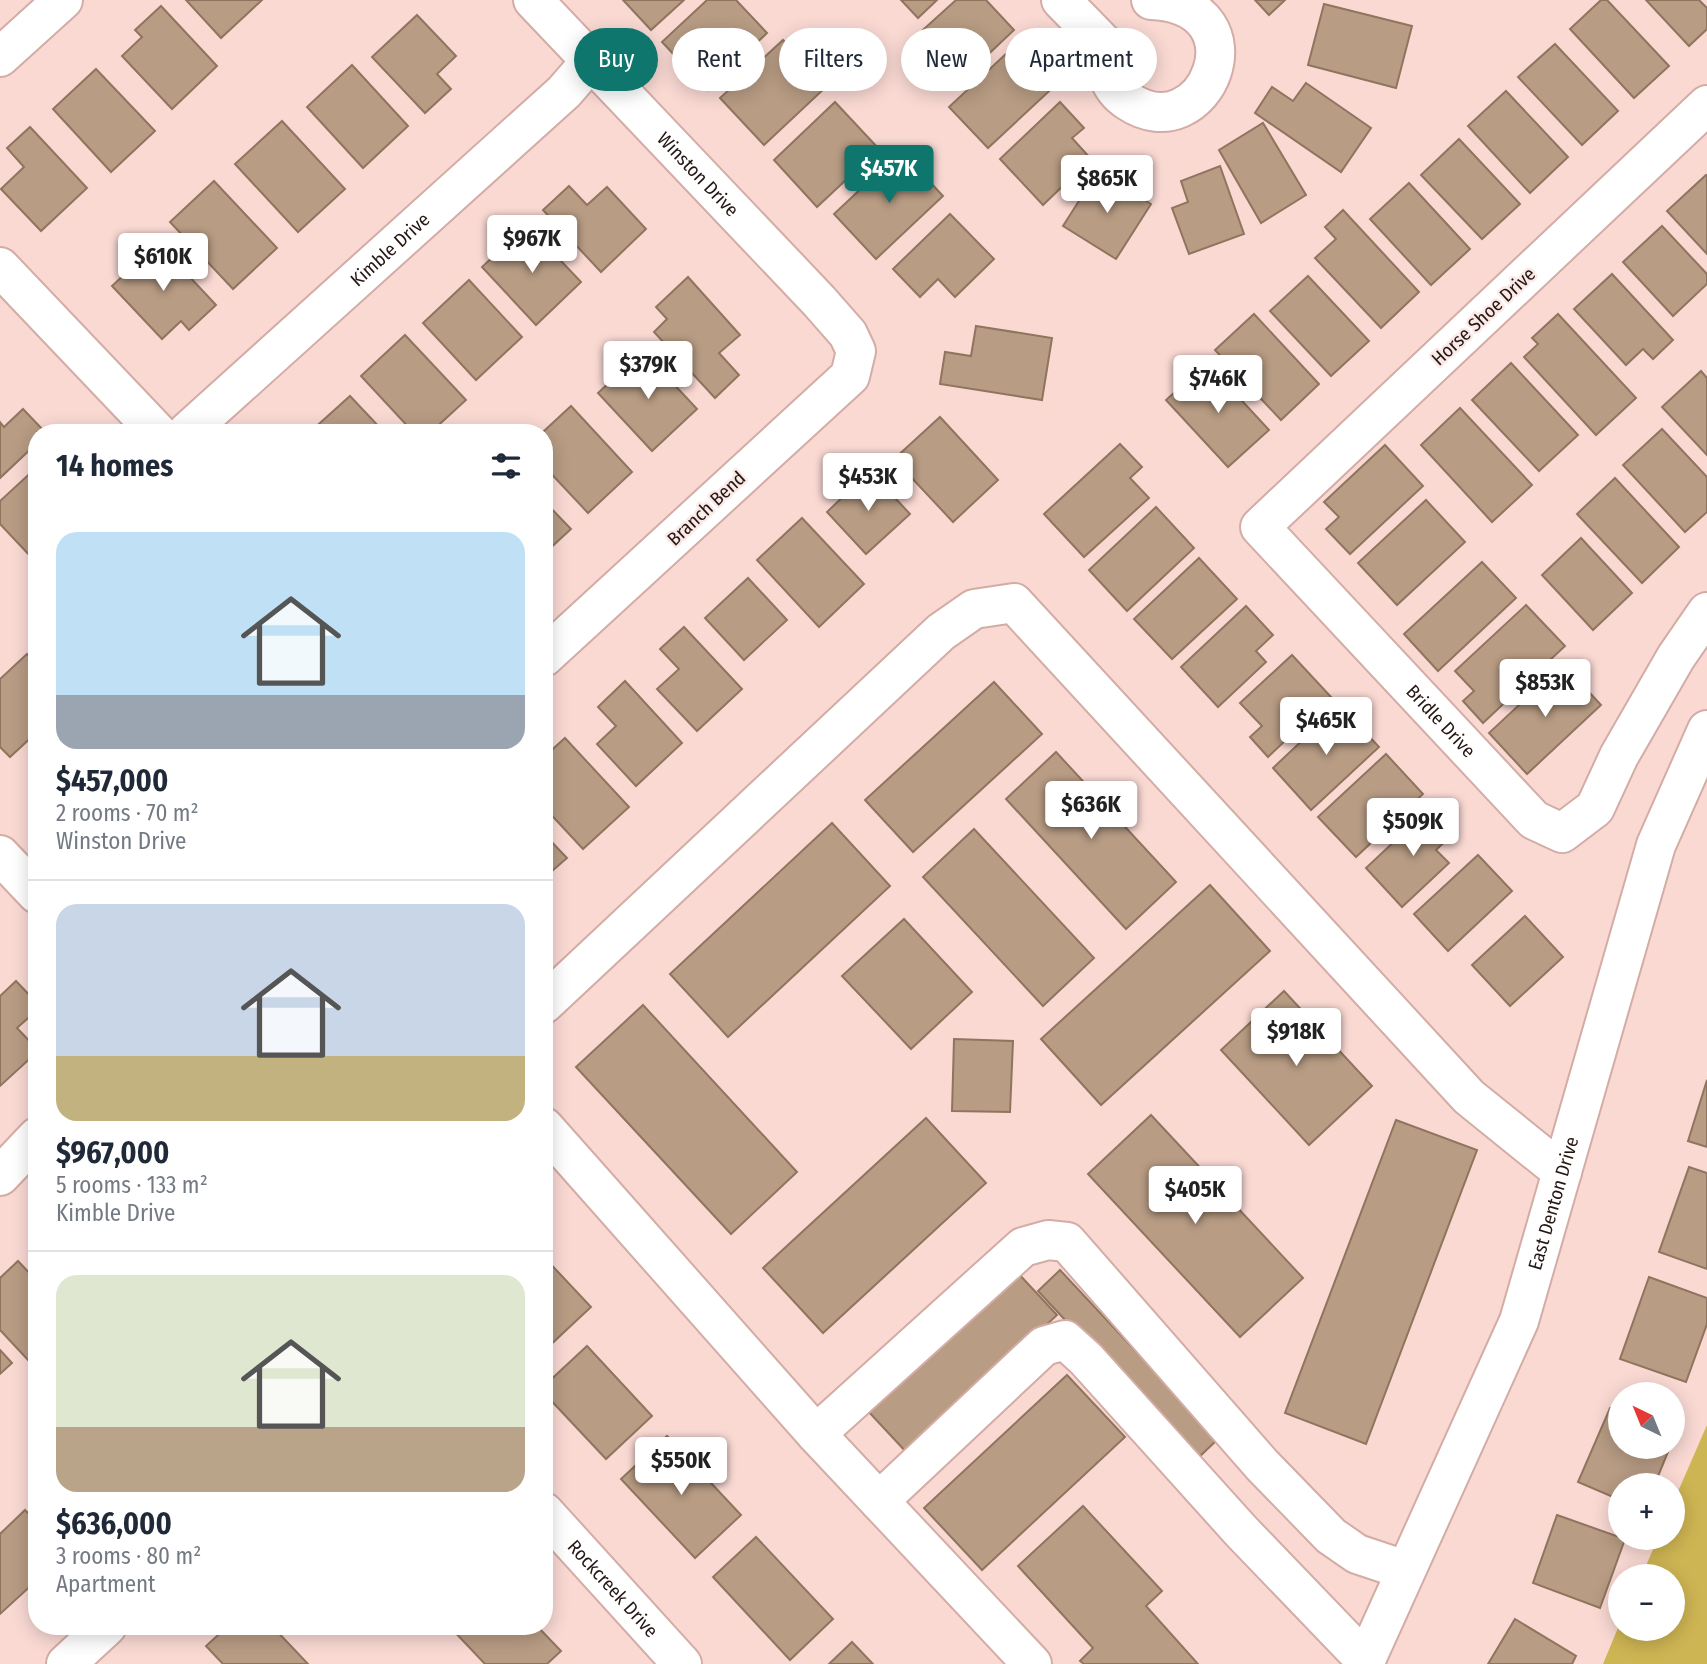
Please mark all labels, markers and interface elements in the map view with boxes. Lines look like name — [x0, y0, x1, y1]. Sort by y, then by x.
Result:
chip: Buy — [574, 28, 658, 91]
chip: Rent — [672, 28, 765, 91]
chip: Filters — [779, 28, 887, 91]
chip: New — [901, 28, 991, 91]
chip: Apartment — [1005, 28, 1157, 91]
street label: Winston Drive — [652, 127, 743, 221]
pin: $457K — [840, 146, 938, 205]
text: $457K — [861, 154, 917, 182]
pin: $865K — [1058, 156, 1156, 215]
text: $865K — [1077, 164, 1137, 192]
street label: Kimble Drive — [346, 208, 434, 291]
pin: $967K — [483, 216, 581, 275]
text: $967K — [503, 224, 561, 252]
pin: $610K — [114, 233, 212, 293]
text: $610K — [134, 242, 192, 270]
street label: Horse Shoe Drive — [1427, 262, 1540, 370]
pin: $379K — [599, 342, 697, 401]
text: $379K — [619, 350, 677, 378]
pin: $746K — [1169, 356, 1267, 415]
text: $746K — [1189, 364, 1247, 392]
icon: filters — [487, 447, 525, 485]
text: 14 homes — [56, 448, 173, 484]
pin: $453K — [819, 454, 917, 513]
text: $453K — [839, 462, 897, 490]
street label: Branch Bend — [663, 466, 750, 550]
icon: home — [228, 578, 354, 704]
pin: $853K — [1496, 660, 1594, 719]
text: $853K — [1516, 668, 1574, 696]
street label: Bridle Drive — [1401, 680, 1480, 762]
pin: $465K — [1277, 698, 1375, 757]
text: $465K — [1296, 706, 1356, 734]
text: $457,000 — [56, 763, 168, 799]
pin: $636K — [1042, 782, 1140, 841]
text: $636K — [1061, 790, 1121, 818]
pin: $509K — [1364, 798, 1462, 858]
text: 2 rooms · 70 m² — [56, 799, 199, 827]
text: $509K — [1383, 807, 1443, 835]
text: Winston Drive — [56, 827, 186, 855]
icon: home — [228, 950, 354, 1076]
pin: $918K — [1247, 1009, 1345, 1068]
text: $918K — [1267, 1017, 1325, 1045]
street label: East Denton Drive — [1523, 1134, 1584, 1273]
text: $967,000 — [56, 1135, 169, 1171]
pin: $405K — [1146, 1166, 1244, 1226]
text: 5 rooms · 133 m² — [56, 1171, 208, 1199]
text: $405K — [1165, 1175, 1225, 1203]
text: Kimble Drive — [56, 1199, 175, 1227]
icon: home — [228, 1321, 354, 1447]
north arrow — [1608, 1382, 1685, 1460]
map controls — [1608, 1382, 1685, 1641]
pin: $550K — [632, 1438, 730, 1497]
text: $550K — [651, 1446, 711, 1474]
button: + — [1608, 1473, 1685, 1550]
text: $636,000 — [56, 1506, 172, 1542]
street label: Rockcreek Drive — [563, 1535, 663, 1642]
text: 3 rooms · 80 m² — [56, 1542, 201, 1570]
button: − — [1608, 1564, 1685, 1641]
text: Apartment — [56, 1570, 156, 1598]

